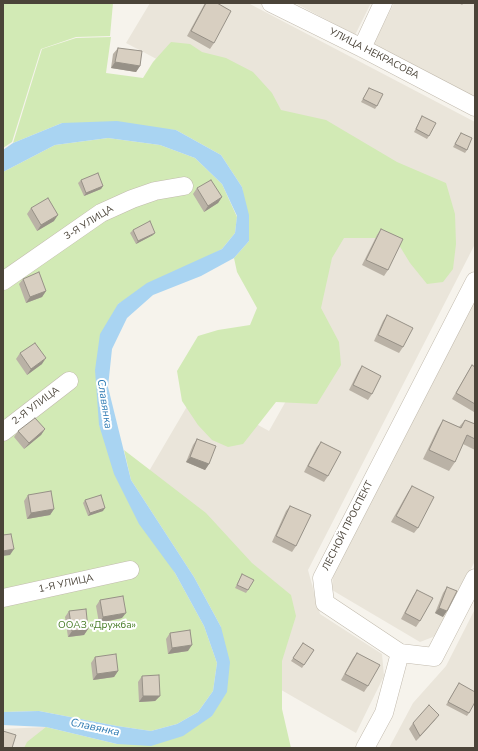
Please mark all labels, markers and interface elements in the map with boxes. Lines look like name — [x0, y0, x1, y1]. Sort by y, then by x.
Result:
street label: УЛИЦА НЕКРАСОВА — [327, 26, 421, 82]
street label: 3-Я УЛИЦА — [62, 203, 116, 243]
water label: Славянка — [94, 378, 114, 430]
street label: 2-Я УЛИЦА — [10, 384, 62, 428]
street label: ЛЕСНОЙ ПРОСПЕКТ — [320, 479, 376, 573]
street label: 1-Я УЛИЦА — [37, 572, 95, 596]
park label: ООАЗ «Дружба» — [58, 620, 136, 632]
water label: Славянка — [69, 716, 121, 740]

